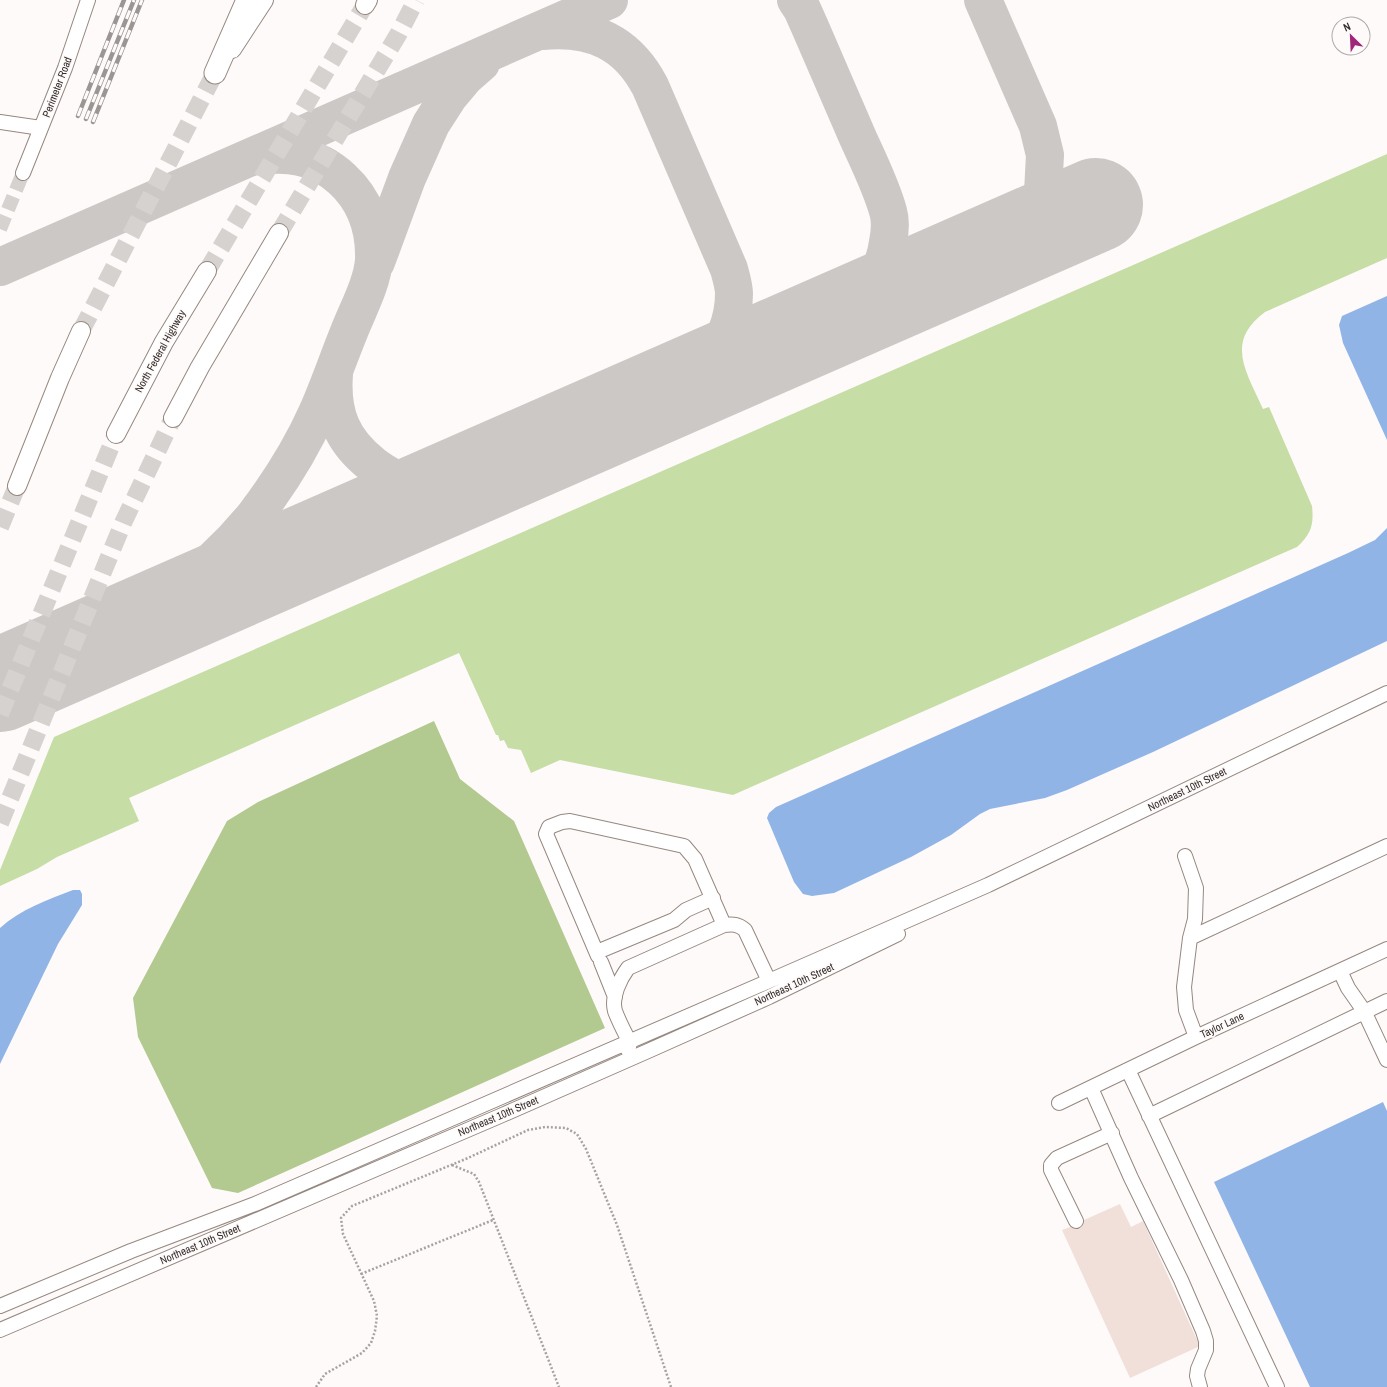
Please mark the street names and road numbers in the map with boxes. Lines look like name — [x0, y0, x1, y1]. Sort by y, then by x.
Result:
street label: Perimeter Road — [39, 55, 75, 119]
street label: North Federal Highway — [132, 307, 189, 395]
street label: Northeast 10th Street — [1145, 764, 1229, 814]
street label: Northeast 10th Street — [752, 959, 836, 1008]
street label: Taylor Lane — [1198, 1009, 1246, 1041]
street label: Northeast 10th Street — [456, 1093, 541, 1139]
street label: Northeast 10th Street — [158, 1221, 243, 1267]

